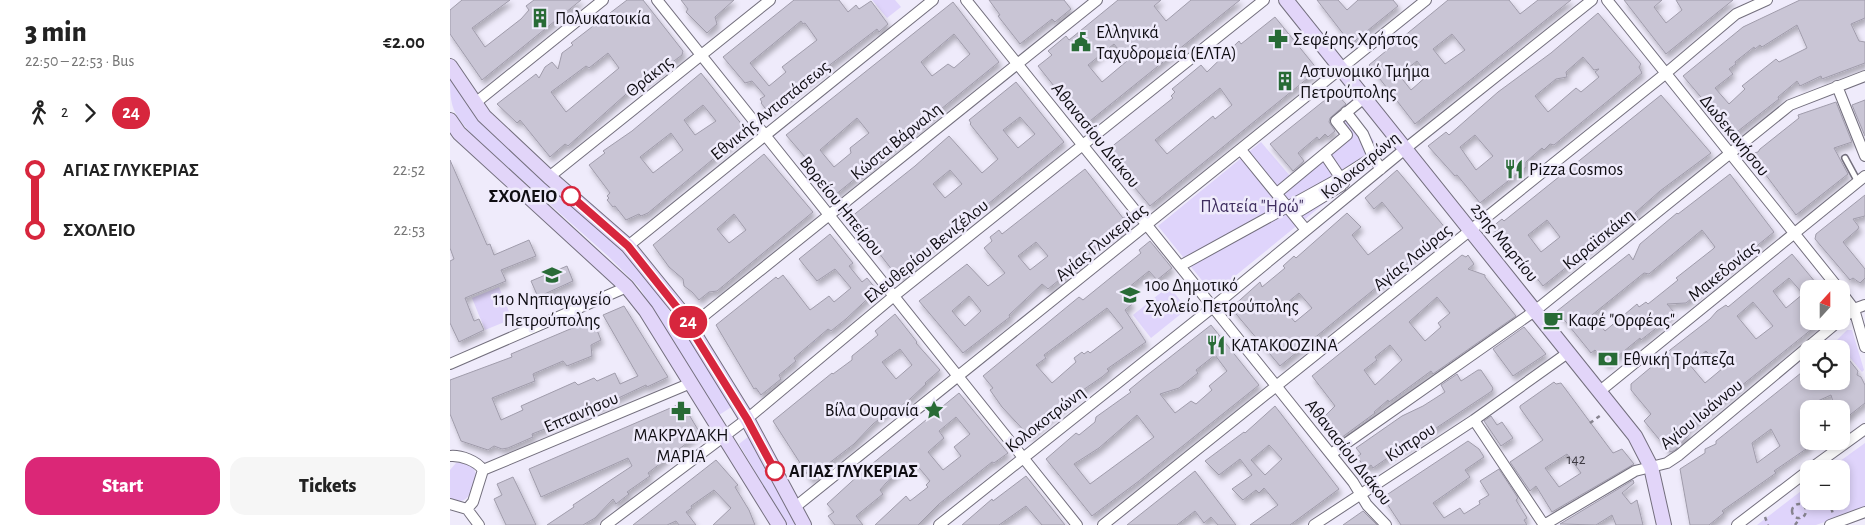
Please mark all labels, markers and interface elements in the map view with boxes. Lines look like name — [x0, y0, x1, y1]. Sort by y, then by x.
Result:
building icon: Πολυκατοικία — [529, 7, 551, 29]
place label: Πολυκατοικία — [555, 9, 651, 28]
text: 3 min — [25, 19, 87, 47]
place label: Ελληνικά Ταχυδρομεία (ΕΛΤΑ) — [1096, 24, 1237, 63]
pharmacy icon: Σεφέρης Χρήστος — [1267, 28, 1289, 50]
public building icon: Ελληνικά Ταχυδρομεία (ΕΛΤΑ) — [1070, 31, 1092, 53]
place label: Σεφέρης Χρήστος — [1293, 31, 1418, 49]
text: €2.00 — [383, 33, 425, 52]
text: 22:50 – 22:53 · Bus — [25, 53, 134, 69]
street label: Θράκης — [623, 53, 676, 101]
street label: Εθνικής Αντιστάσεως — [708, 57, 834, 164]
place label: Αστυνομικό Τμήμα Πετρούπολης — [1300, 63, 1430, 102]
building icon: Αστυνομικό Τμήμα Πετρούπολης — [1274, 70, 1296, 92]
street label: Αθανασίου Διάκου — [1048, 79, 1144, 191]
street label: Δωδεκανήσου — [1696, 91, 1772, 180]
icon: walk — [25, 99, 53, 127]
icon: forward — [76, 99, 104, 127]
street label: Κώστα Βάρναλη — [848, 100, 946, 184]
text: 2 — [61, 104, 68, 120]
text: 24 — [122, 104, 140, 122]
street label: Κολοκοτρώνη — [1318, 129, 1403, 203]
street label: Βορείου Ηπείρου — [796, 153, 887, 260]
restaurant icon: Pizza Cosmos — [1503, 158, 1525, 180]
text: ΑΓΙΑΣ ΓΛΥΚΕΡΙΑΣ — [63, 161, 199, 180]
place label: Pizza Cosmos — [1529, 161, 1623, 179]
text: 22:52 — [393, 162, 425, 178]
marker: ΣΧΟΛΕΙΟ — [561, 186, 581, 206]
place label: ΣΧΟΛΕΙΟ — [489, 188, 557, 206]
street label: Ελευθερίου Βενιζέλου — [861, 196, 992, 307]
park label: Πλατεία "Ηρώ" — [1200, 197, 1304, 216]
street label: 25ης Μαρτίου — [1467, 199, 1542, 286]
street label: Αγίας Γλυκερίας — [1052, 200, 1151, 285]
street label: Καραϊσκάκη — [1560, 206, 1638, 274]
street label: Αγίας Λαύρας — [1369, 220, 1455, 295]
text: ΣΧΟΛΕΙΟ — [63, 221, 135, 240]
text: 22:53 — [393, 222, 425, 238]
street label: Μακεδονίας — [1685, 237, 1762, 305]
school or university icon: 11ο Νηπιαγωγείο Πετρούπολης — [541, 264, 563, 286]
place label: 10ο Δημοτικό Σχολείο Πετρούπολης — [1145, 277, 1299, 316]
north arrow — [1800, 280, 1850, 330]
map controls — [1800, 280, 1850, 510]
school or university icon: 10ο Δημοτικό Σχολείο Πετρούπολης — [1119, 284, 1141, 306]
place label: 11ο Νηπιαγωγείο Πετρούπολης — [493, 290, 611, 330]
line badge: 24 — [666, 306, 710, 338]
cafe icon: Καφέ "Ορφέας" — [1542, 309, 1564, 331]
place label: Καφέ "Ορφέας" — [1568, 312, 1675, 330]
text: 24 — [679, 313, 697, 331]
restaurant icon: ΚΑΤΑΚΟΟΖΙΝΑ — [1205, 334, 1227, 356]
place label: ΚΑΤΑΚΟΟΖΙΝΑ — [1231, 337, 1338, 355]
button: locate — [1800, 340, 1850, 390]
bank icon: Εθνική Τράπεζα — [1597, 348, 1619, 370]
place label: Εθνική Τράπεζα — [1623, 351, 1735, 369]
street label: Αγίου Ιωάννου — [1656, 375, 1746, 453]
street label: Κολοκοτρώνη — [1002, 383, 1089, 456]
street label: Επτανήσου — [541, 389, 621, 437]
street label: Αθανασίου Διάκου — [1301, 396, 1396, 509]
place icon: Βίλα Ουρανία — [923, 399, 945, 421]
pharmacy icon: ΜΑΚΡΥΔΑΚΗ ΜΑΡΙΑ — [670, 400, 692, 422]
button: + — [1800, 400, 1850, 450]
place label: Βίλα Ουρανία — [825, 401, 919, 420]
street label: Κύπρου — [1382, 420, 1439, 466]
place label: ΜΑΚΡΥΔΑΚΗ ΜΑΡΙΑ — [633, 427, 729, 466]
house number: 142 — [1566, 452, 1586, 467]
button: Start — [25, 457, 220, 515]
button: Tickets — [230, 457, 425, 515]
button: − — [1800, 460, 1850, 510]
marker: ΑΓΙΑΣ ΓΛΥΚΕΡΙΑΣ — [765, 461, 785, 481]
place label: ΑΓΙΑΣ ΓΛΥΚΕΡΙΑΣ — [789, 463, 918, 481]

